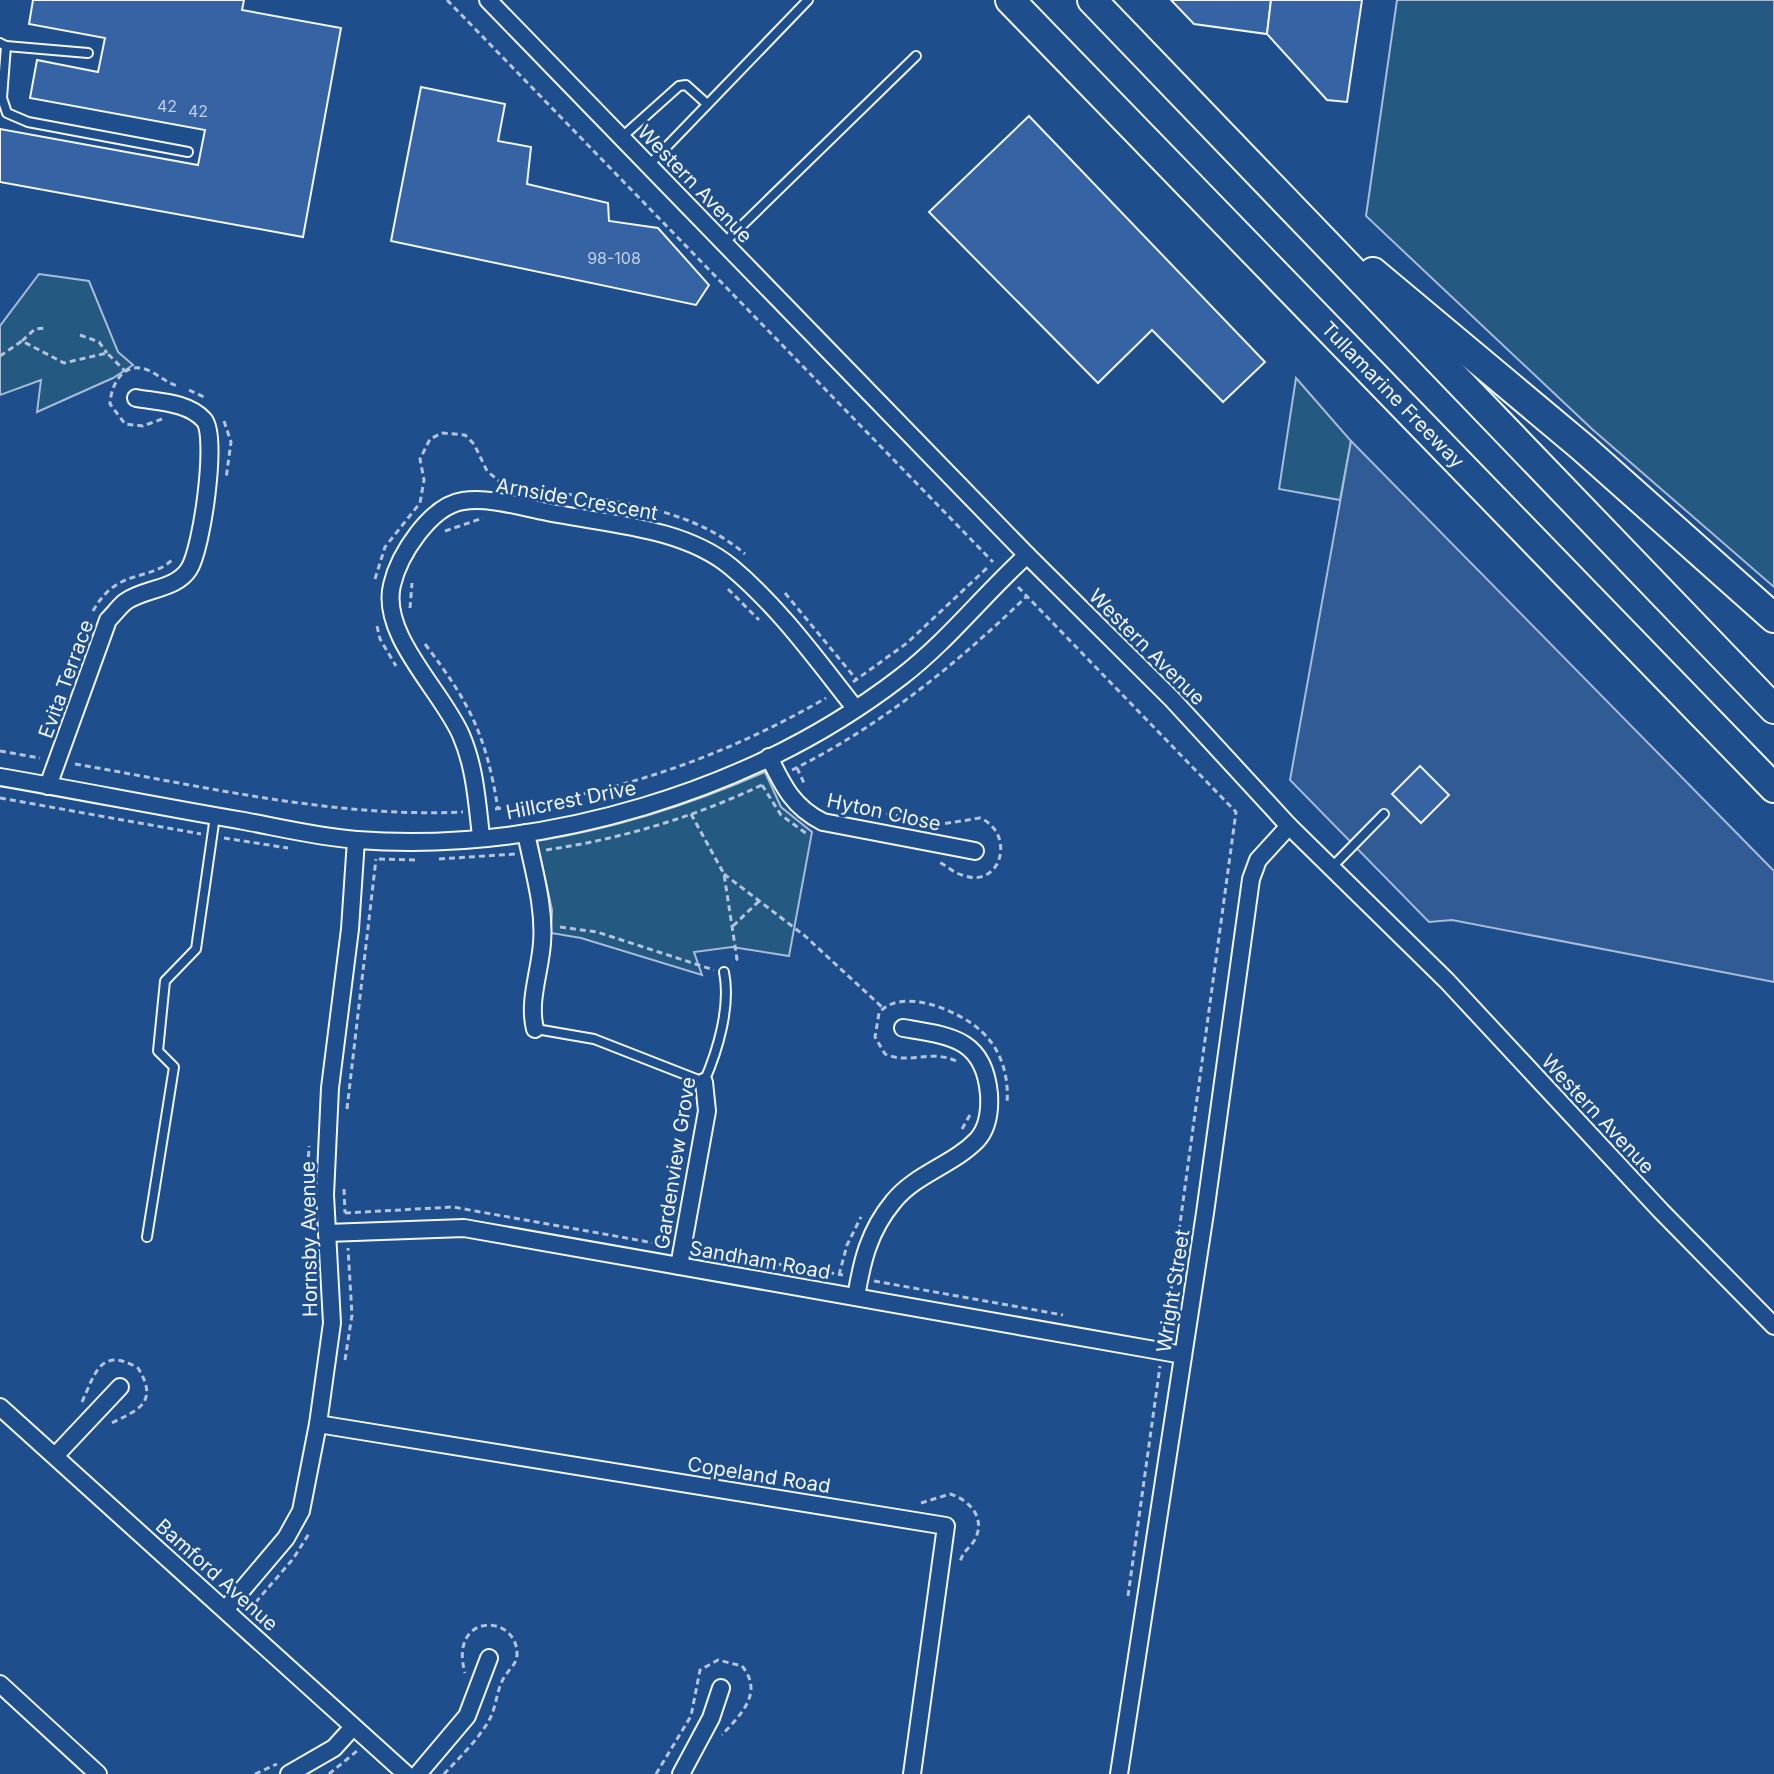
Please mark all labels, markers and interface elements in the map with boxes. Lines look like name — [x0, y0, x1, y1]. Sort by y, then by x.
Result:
house number: 42 — [157, 96, 177, 116]
house number: 42 — [188, 101, 208, 121]
street label: Western Avenue — [633, 120, 757, 248]
house number: 98-108 — [587, 248, 641, 268]
street label: Tullamarine Freeway — [1316, 317, 1469, 473]
street label: Arnside Crescent — [494, 473, 660, 525]
street label: Western Avenue — [1084, 584, 1210, 710]
street label: Evita Terrace — [33, 616, 99, 742]
street label: Hillcrest Drive — [504, 776, 638, 824]
street label: Hyton Close — [825, 788, 943, 836]
street label: Western Avenue — [1537, 1049, 1659, 1179]
street label: Gardenview Grove — [650, 1075, 700, 1251]
street label: Hornsby Avenue — [296, 1161, 322, 1317]
street label: Wright Street — [1151, 1227, 1195, 1354]
street label: Sandham Road — [688, 1236, 832, 1284]
street label: Copeland Road — [686, 1452, 832, 1498]
street label: Bamford Avenue — [151, 1514, 283, 1636]

